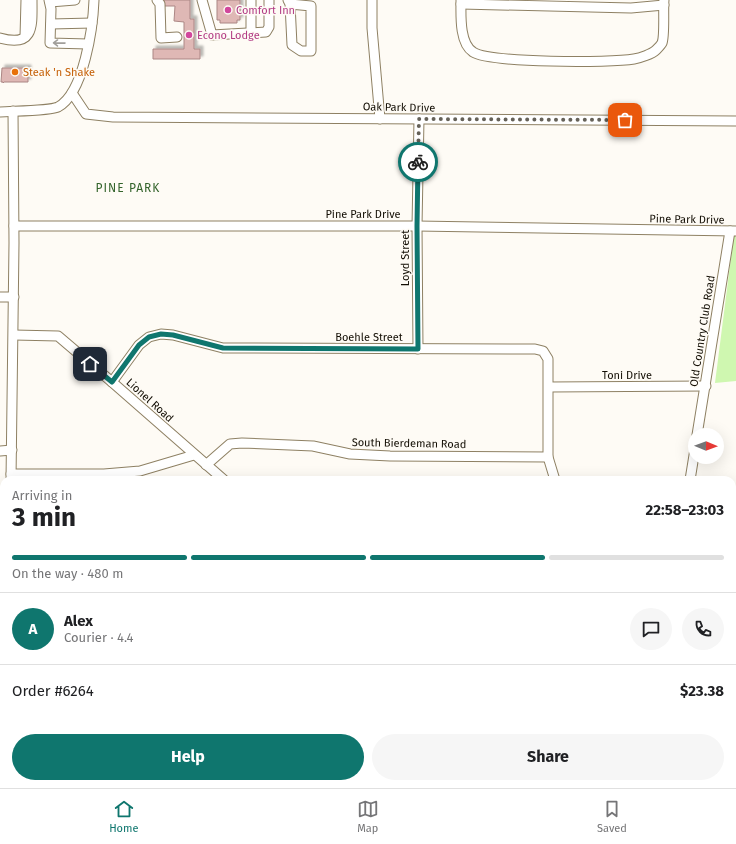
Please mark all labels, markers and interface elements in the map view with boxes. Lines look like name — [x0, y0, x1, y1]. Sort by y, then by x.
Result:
place label: Comfort Inn — [236, 4, 295, 17]
marker: Comfort Inn — [223, 5, 233, 15]
place label: Econo Lodge — [197, 29, 260, 42]
marker: Econo Lodge — [184, 30, 194, 40]
one-way arrow — [53, 39, 66, 47]
place label: Steak 'n Shake — [23, 66, 95, 79]
marker: Steak 'n Shake — [10, 67, 20, 77]
street label: Oak Park Drive — [363, 100, 435, 115]
pin — [608, 103, 642, 137]
icon: bag — [614, 109, 636, 131]
courier — [398, 142, 438, 182]
icon: bike — [407, 151, 429, 173]
district label: PINE PARK — [96, 181, 160, 195]
street label: Pine Park Drive — [325, 208, 401, 221]
street label: Pine Park Drive — [649, 212, 725, 227]
street label: Loyd Street — [399, 230, 412, 286]
street label: Old Country Club Road — [687, 274, 718, 388]
street label: Boehle Street — [335, 331, 403, 344]
pin — [73, 347, 107, 381]
icon: home — [79, 353, 101, 375]
street label: Toni Drive — [602, 369, 652, 382]
street label: Lionel Road — [123, 376, 176, 425]
north arrow — [688, 428, 724, 464]
map controls — [688, 428, 724, 464]
street label: South Bierdeman Road — [352, 436, 466, 451]
text: Arriving in — [12, 488, 72, 503]
text: 22:58–23:03 — [645, 501, 724, 519]
text: 3 min — [12, 502, 76, 533]
text: On the way · 480 m — [12, 566, 123, 581]
button: chat — [630, 608, 672, 650]
button: phone — [682, 608, 724, 650]
text: Alex — [64, 612, 93, 630]
text: A — [29, 620, 37, 638]
text: Courier · 4.4 — [64, 630, 134, 645]
text: Order #6264 — [12, 682, 94, 700]
text: $23.38 — [680, 682, 724, 700]
button: Help — [12, 734, 364, 780]
button: Share — [372, 734, 724, 780]
tab: Home — [109, 798, 138, 835]
tab: Map — [357, 798, 379, 835]
tab: Saved — [597, 798, 627, 835]

